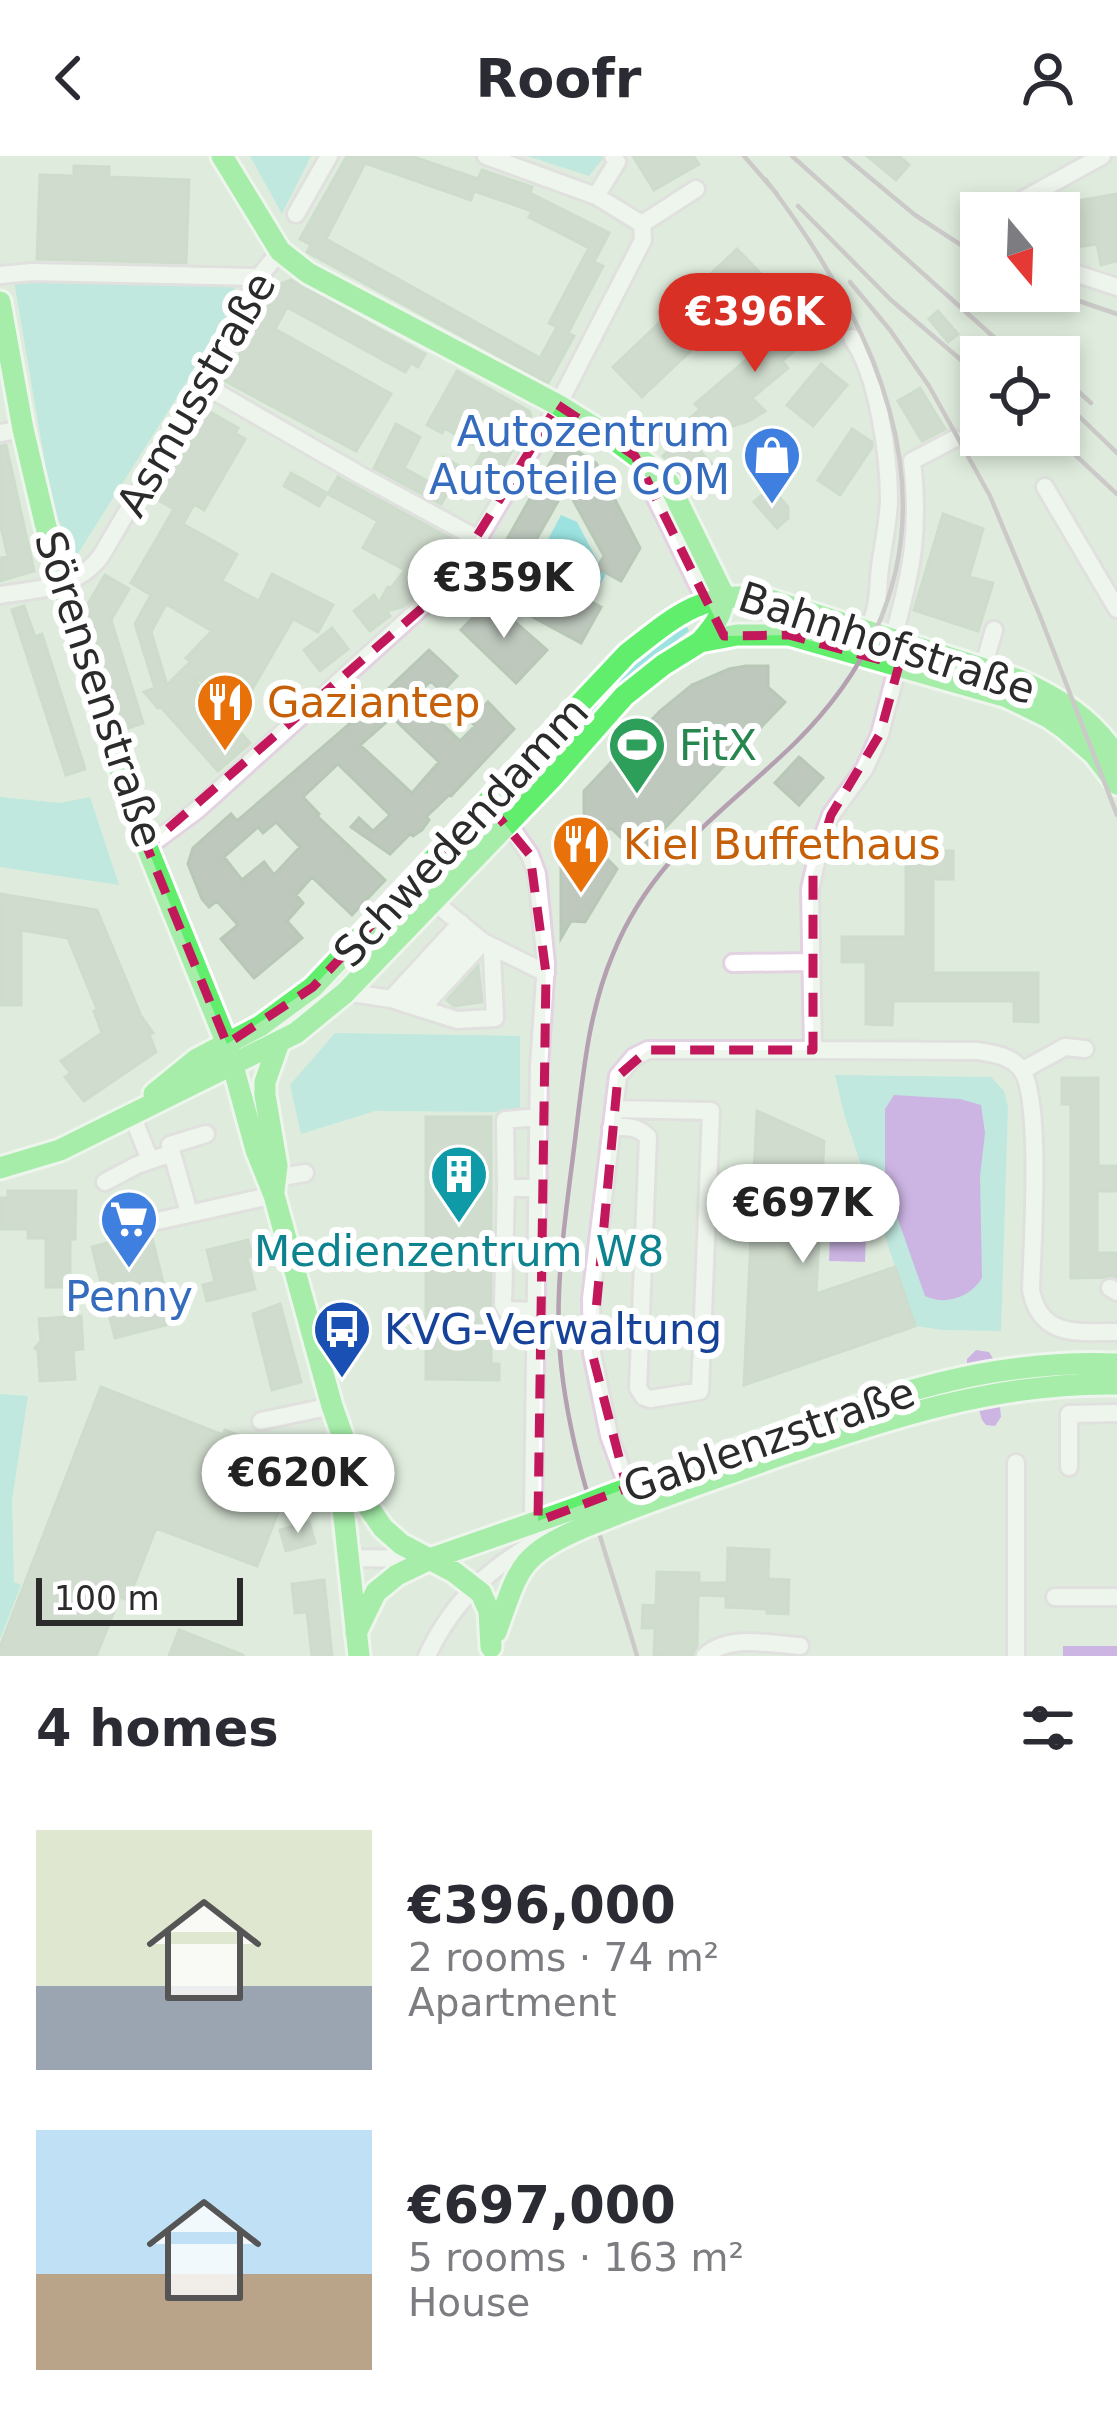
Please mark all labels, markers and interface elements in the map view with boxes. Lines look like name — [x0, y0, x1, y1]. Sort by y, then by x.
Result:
icon: back — [36, 45, 102, 111]
icon: person — [1015, 45, 1081, 111]
text: Roofr — [476, 47, 641, 110]
north arrow — [960, 192, 1080, 312]
map controls — [960, 192, 1080, 456]
street label: Asmusstraße — [106, 263, 286, 525]
pin: €396K — [671, 273, 839, 375]
text: €396K — [686, 289, 824, 334]
button: locate — [960, 336, 1080, 456]
place label: Autozentrum Autoteile COM — [429, 407, 730, 504]
shop icon: Autozentrum Autoteile COM — [741, 424, 803, 506]
street label: Sörensenstraße — [25, 525, 173, 853]
pin: €359K — [420, 539, 588, 641]
text: €359K — [435, 555, 573, 600]
street label: Bahnhofstraße — [733, 572, 1041, 714]
restaurant icon: Gaziantep — [194, 671, 256, 753]
place label: Gaziantep — [267, 678, 480, 727]
street label: Schwedendamm — [324, 687, 598, 977]
sports icon: FitX — [606, 714, 668, 796]
place label: FitX — [679, 721, 757, 770]
restaurant icon: Kiel Buffethaus — [550, 813, 612, 895]
place label: Kiel Buffethaus — [623, 820, 941, 869]
building icon: Medienzentrum W8 — [428, 1143, 490, 1225]
pin: €697K — [719, 1164, 887, 1266]
text: €697K — [734, 1180, 872, 1225]
supermarket icon: Penny — [98, 1188, 160, 1270]
place label: Medienzentrum W8 — [254, 1227, 664, 1276]
place label: Penny — [65, 1272, 193, 1321]
bus stop icon: KVG-Verwaltung — [311, 1298, 373, 1380]
place label: KVG-Verwaltung — [384, 1305, 722, 1354]
street label: Gablenzstraße — [617, 1367, 921, 1513]
pin: €620K — [214, 1434, 382, 1536]
text: €620K — [229, 1450, 367, 1495]
scale bar — [36, 1572, 243, 1625]
text: 100 m — [54, 1579, 160, 1618]
icon: filters — [1015, 1695, 1081, 1761]
text: 4 homes — [36, 1699, 279, 1758]
text: €396,000 — [408, 1876, 676, 1935]
icon: home — [132, 1878, 276, 2022]
text: 2 rooms · 74 m² — [408, 1935, 719, 1980]
text: Apartment — [408, 1980, 617, 2025]
text: €697,000 — [408, 2176, 676, 2235]
icon: home — [132, 2178, 276, 2322]
text: 5 rooms · 163 m² — [408, 2235, 744, 2280]
text: House — [408, 2280, 530, 2325]

